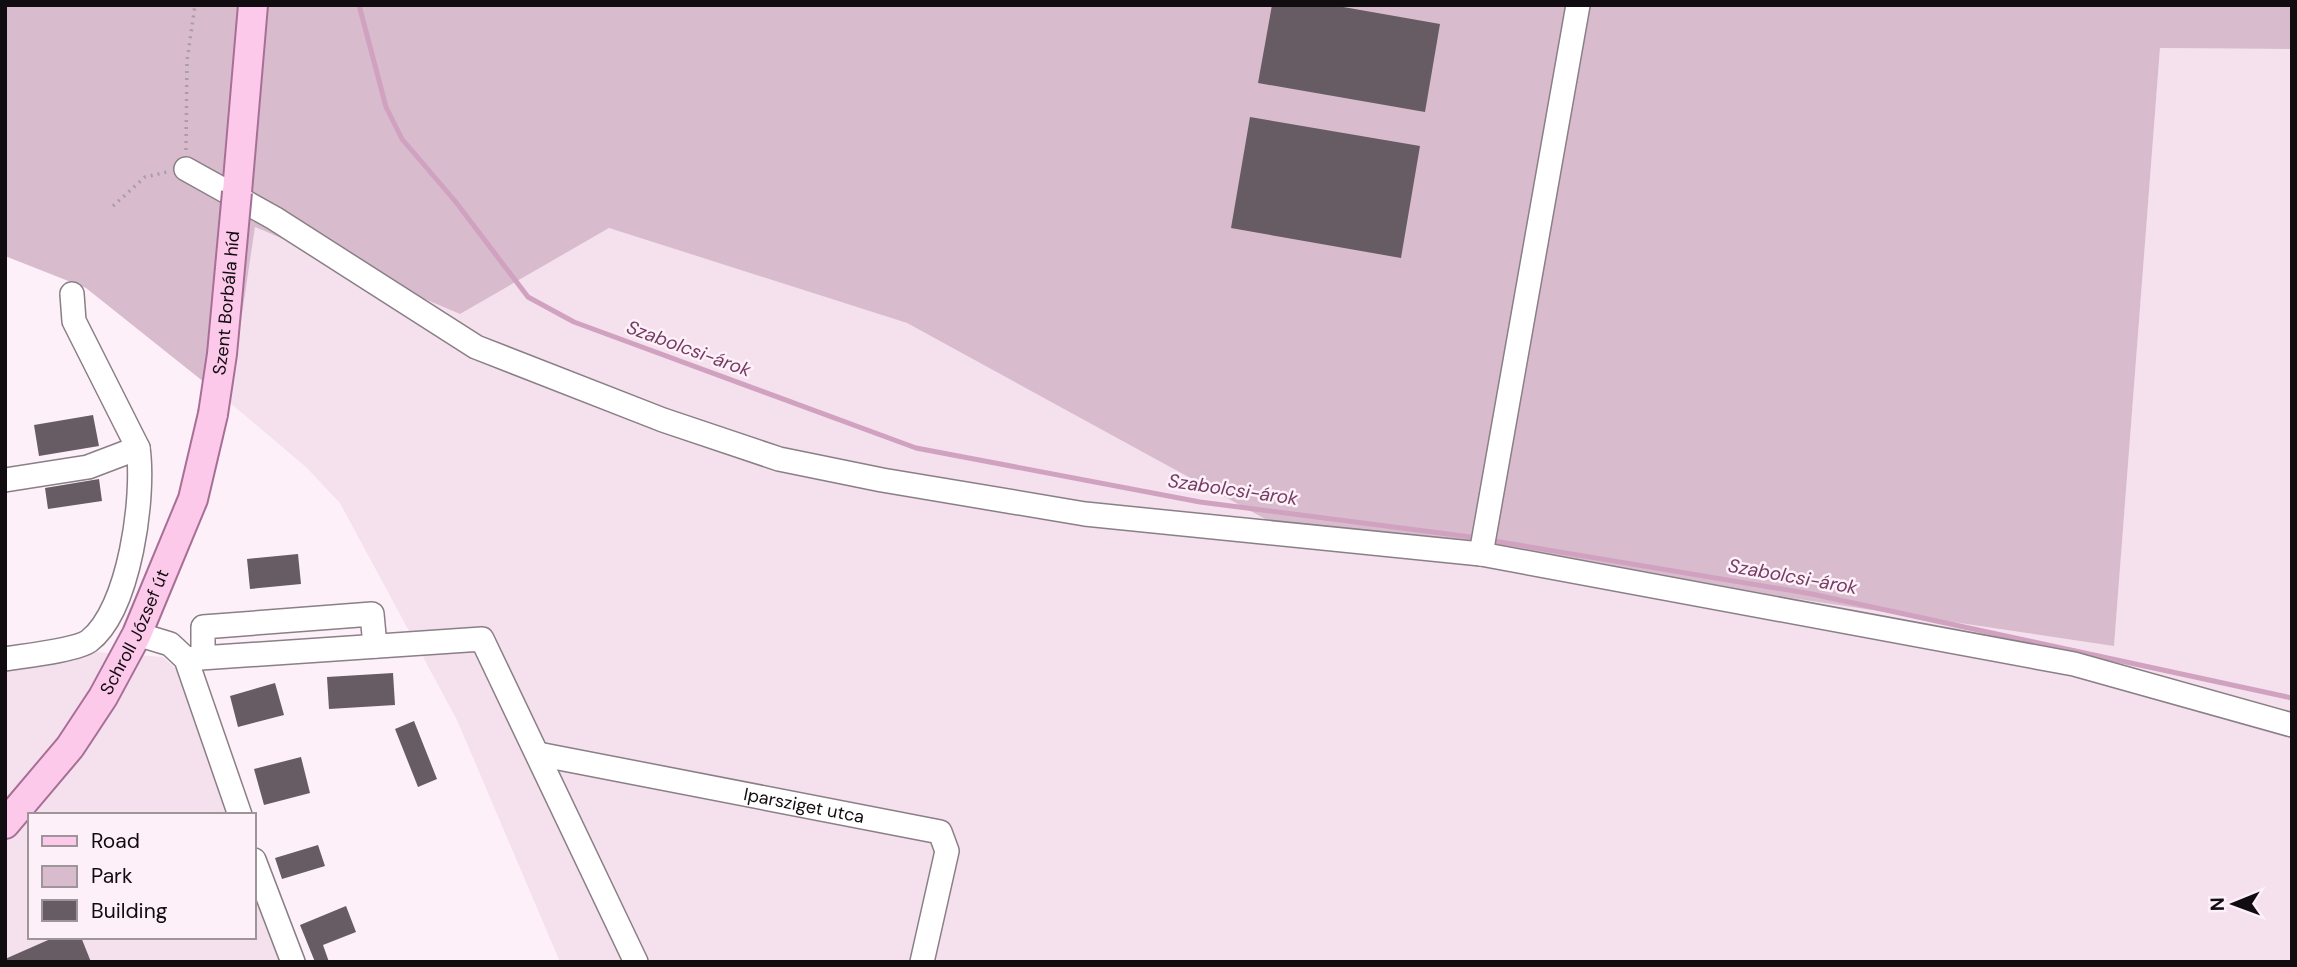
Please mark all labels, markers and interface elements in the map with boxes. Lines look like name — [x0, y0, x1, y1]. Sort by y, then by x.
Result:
street label: Szent Borbála híd — [207, 230, 245, 377]
water label: Szabolcsi-árok — [623, 314, 755, 383]
water label: Szabolcsi-árok — [1166, 468, 1300, 511]
water label: Szabolcsi-árok — [1726, 553, 1860, 600]
street label: Schroll József út — [94, 566, 175, 699]
street label: Iparsziget utca — [742, 782, 866, 829]
legend — [28, 813, 256, 939]
text: Road — [91, 827, 140, 855]
text: Park — [91, 862, 133, 890]
north arrow — [2199, 869, 2269, 939]
text: Building — [91, 897, 168, 925]
text: N — [2205, 897, 2230, 911]

